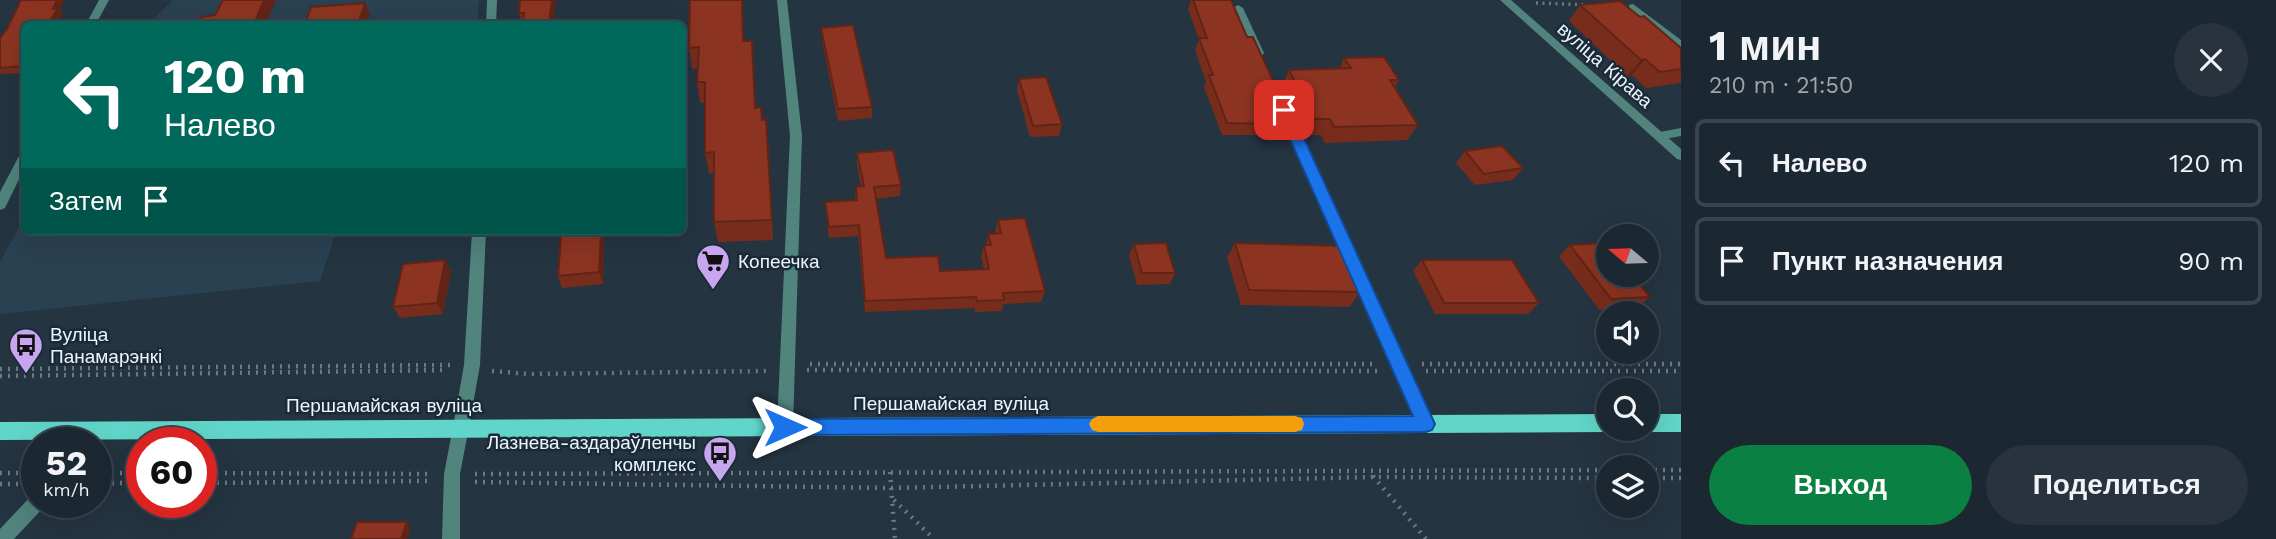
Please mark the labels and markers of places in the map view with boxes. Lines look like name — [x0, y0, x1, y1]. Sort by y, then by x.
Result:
pin — [1254, 80, 1314, 140]
supermarket icon: Копеечка — [694, 242, 732, 291]
place label: Копеечка — [738, 250, 820, 273]
place label: Вуліца Панамарэнкі — [50, 323, 162, 368]
bus stop icon: Вуліца Панамарэнкі — [7, 326, 45, 375]
place label: Лазнева-аздараўленчы комплекс — [487, 431, 696, 476]
bus stop icon: Лазнева-аздараўленчы комплекс — [701, 434, 739, 483]

